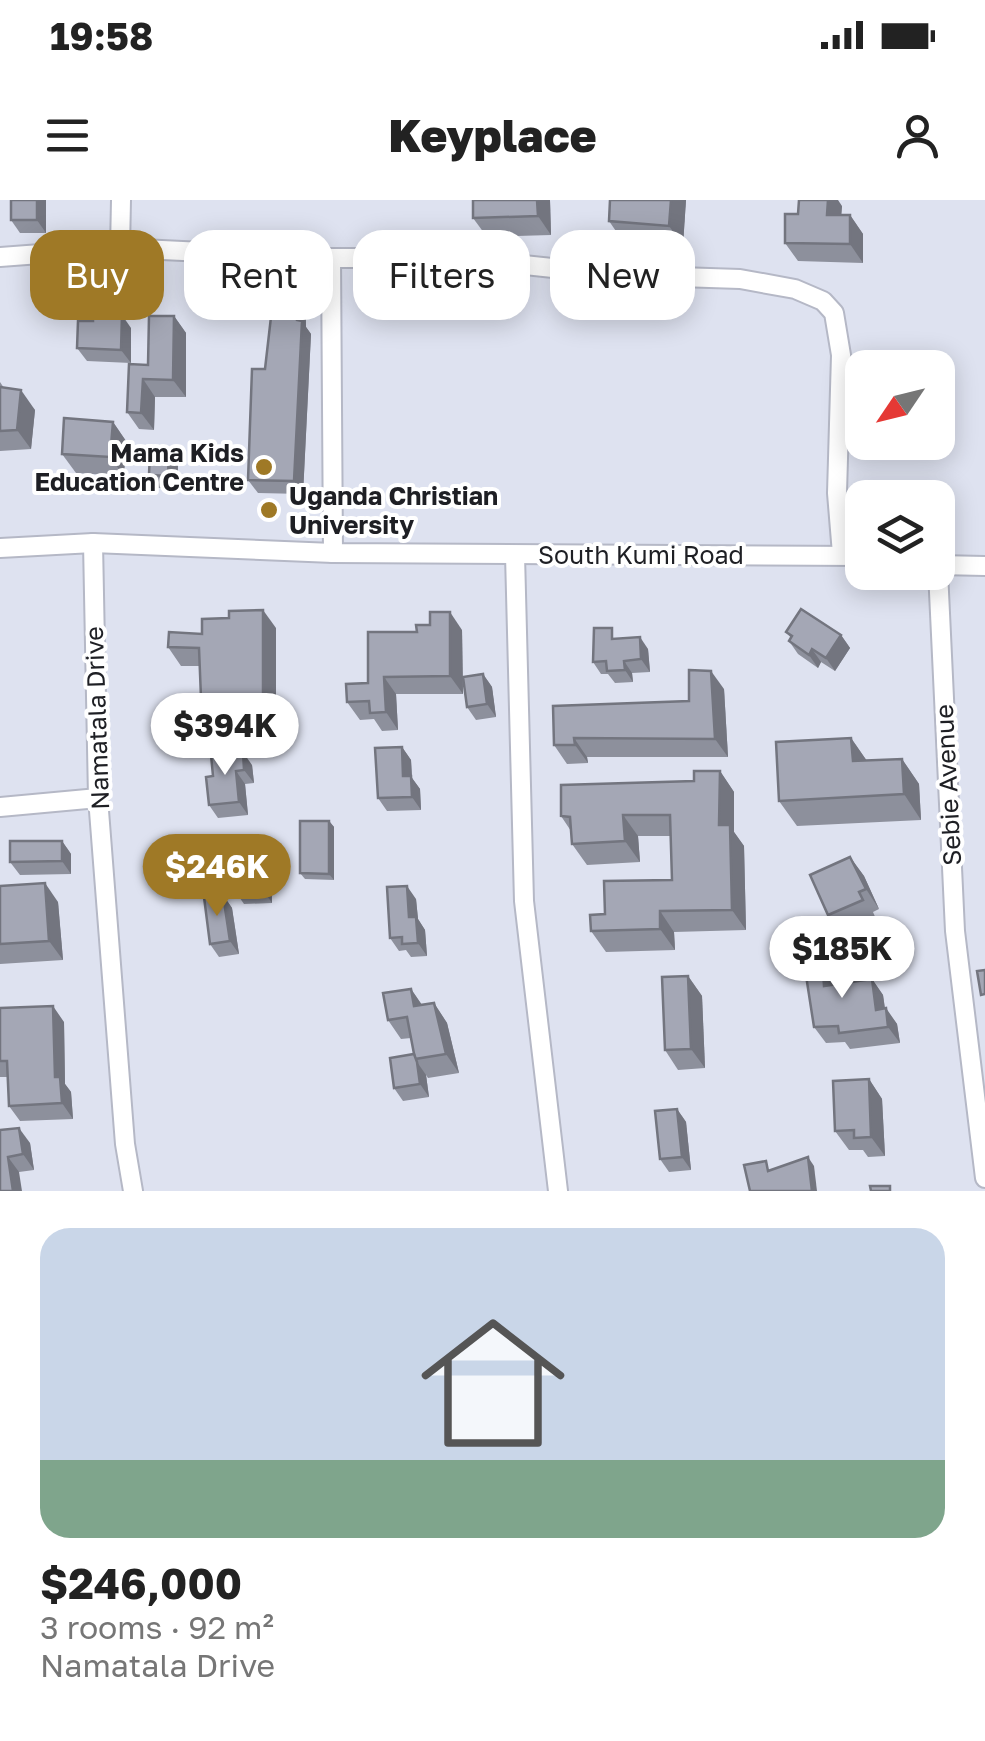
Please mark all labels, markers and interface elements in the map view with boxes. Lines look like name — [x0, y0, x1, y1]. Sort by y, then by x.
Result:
text: 19:58 — [50, 13, 153, 58]
icon: menu — [40, 108, 95, 163]
text: Keyplace — [389, 108, 596, 162]
icon: person — [890, 108, 945, 163]
chip: Buy — [30, 230, 164, 320]
chip: Rent — [184, 230, 333, 320]
chip: Filters — [353, 230, 530, 320]
chip: New — [550, 230, 695, 320]
north arrow — [845, 350, 955, 460]
map controls — [845, 350, 955, 590]
place label: Mama Kids Education Centre — [34, 437, 244, 497]
marker: Mama Kids Education Centre — [253, 456, 275, 478]
place label: Uganda Christian University — [289, 480, 498, 540]
button: layers — [845, 480, 955, 590]
marker: Uganda Christian University — [258, 499, 280, 521]
street label: South Kumi Road — [538, 539, 744, 570]
street label: Namatala Drive — [78, 626, 115, 810]
pin: $394K — [155, 693, 295, 778]
street label: Sebie Avenue — [928, 704, 967, 867]
text: $394K — [173, 706, 277, 744]
pin: $246K — [147, 834, 287, 919]
text: $246K — [165, 847, 269, 885]
pin: $185K — [772, 916, 912, 1001]
text: $185K — [791, 929, 893, 967]
icon: home — [403, 1293, 583, 1473]
text: $246,000 — [40, 1558, 242, 1608]
text: 3 rooms · 92 m² — [40, 1608, 274, 1646]
text: Namatala Drive — [40, 1646, 275, 1684]

